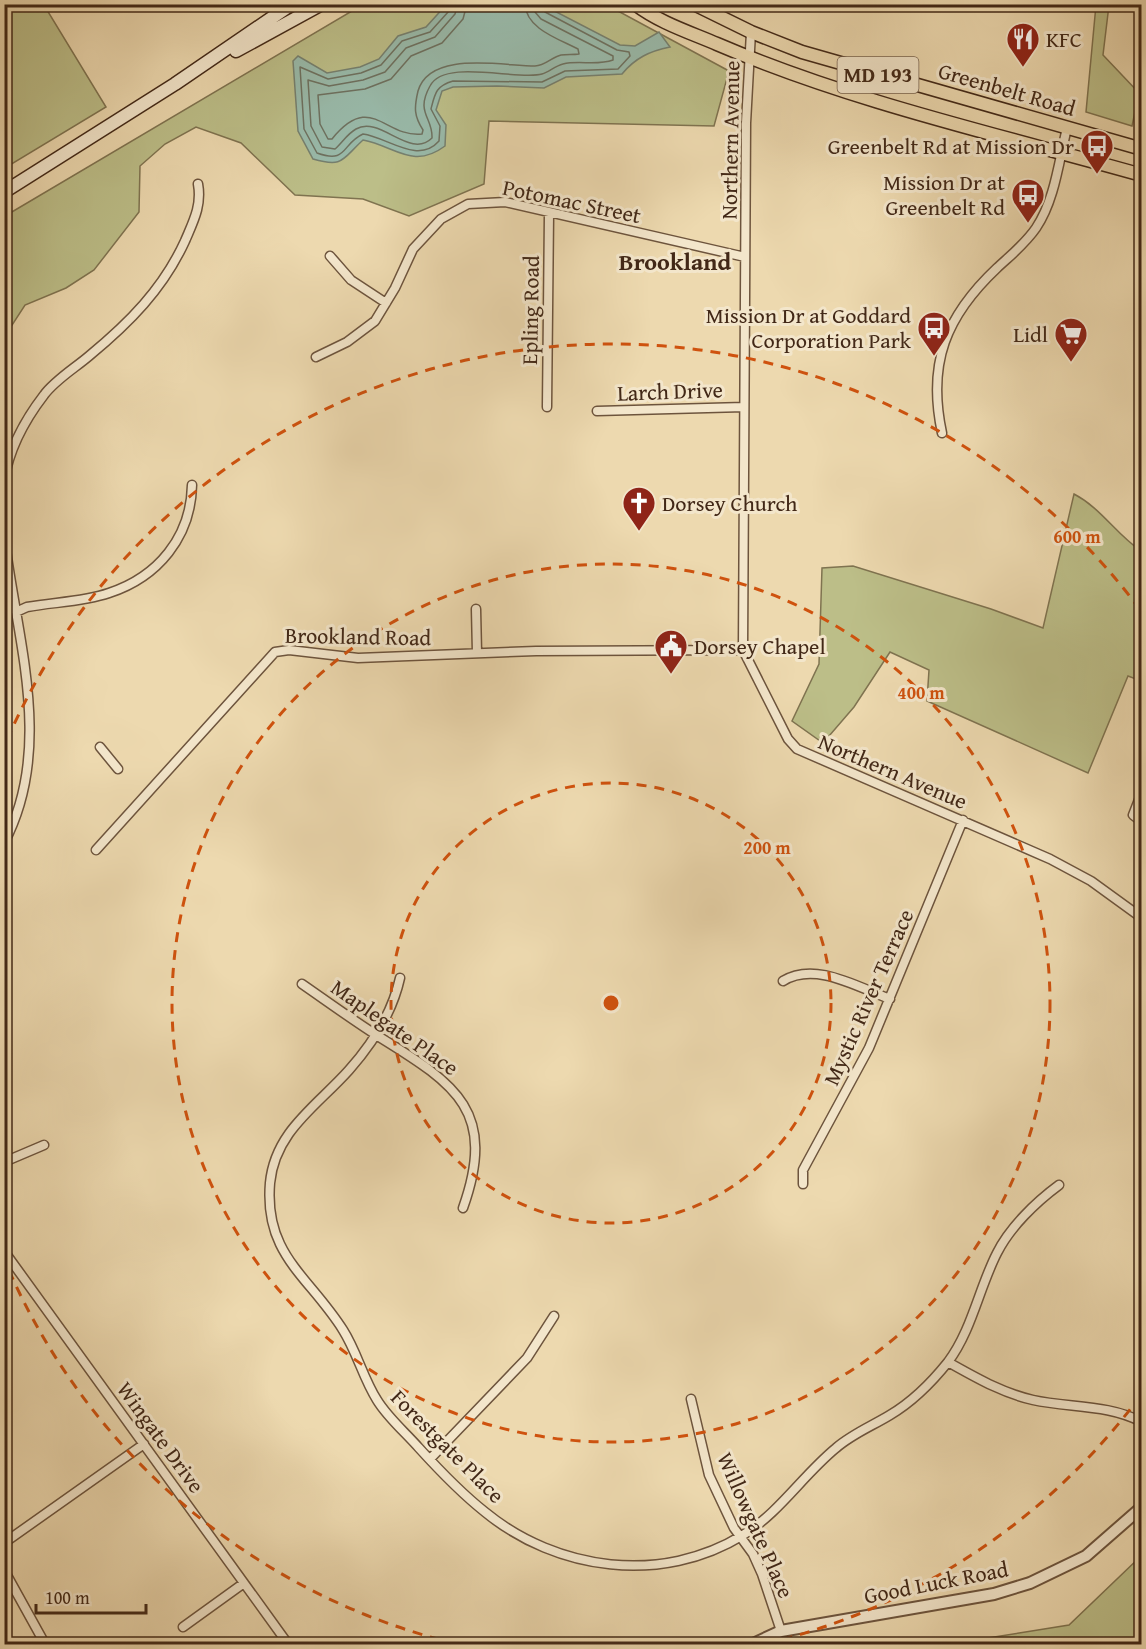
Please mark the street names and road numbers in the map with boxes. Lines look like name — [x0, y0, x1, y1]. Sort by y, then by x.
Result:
street label: Greenbelt Road — [935, 54, 1080, 124]
road number: MD 193 — [838, 57, 918, 93]
street label: Northern Avenue — [713, 60, 747, 220]
street label: Potomac Street — [500, 171, 644, 231]
street label: Epling Road — [513, 255, 547, 365]
street label: Larch Drive — [617, 373, 723, 409]
street label: Brookland Road — [285, 619, 432, 653]
street label: Northern Avenue — [814, 725, 972, 817]
street label: Mystic River Terrace — [815, 904, 921, 1090]
street label: Maplegate Place — [325, 971, 465, 1083]
street label: Wingate Drive — [110, 1375, 212, 1499]
street label: Forestgate Place — [384, 1382, 512, 1510]
street label: Willowgate Place — [710, 1447, 802, 1603]
street label: Good Luck Road — [861, 1552, 1011, 1612]

